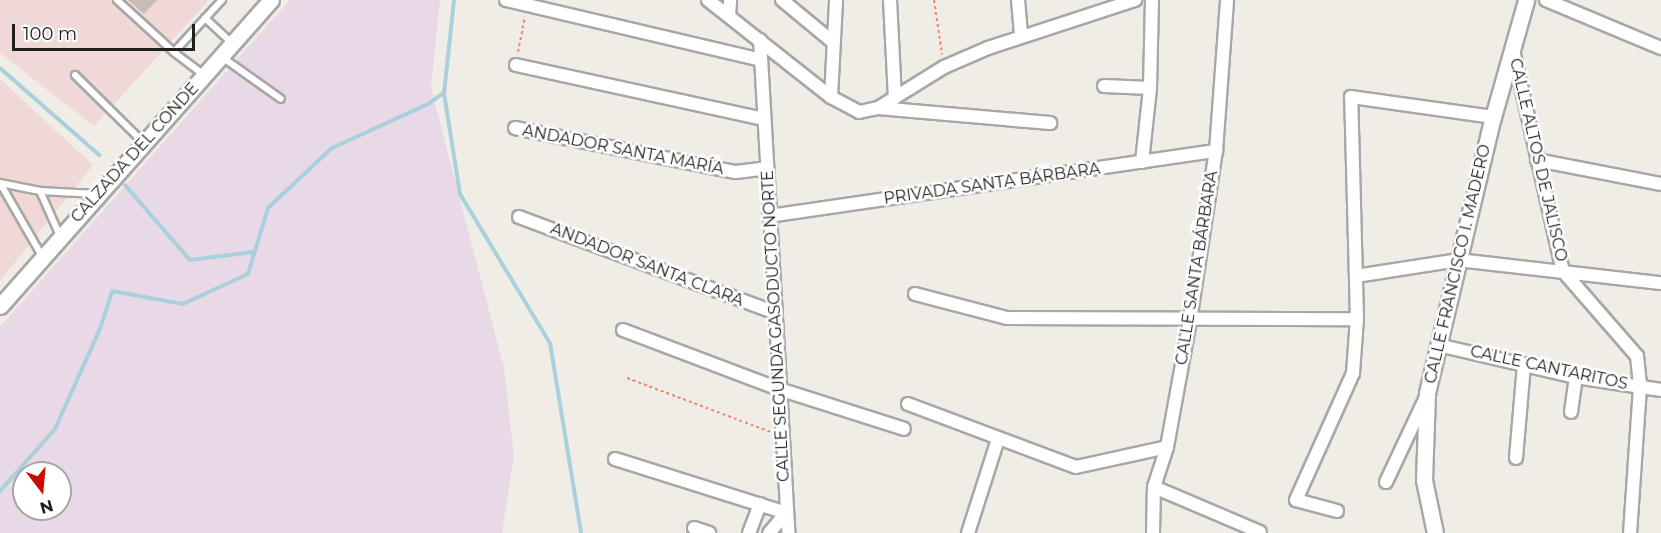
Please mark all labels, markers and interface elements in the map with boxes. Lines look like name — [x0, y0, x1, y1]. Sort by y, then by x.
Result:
scale bar — [15, 12, 198, 50]
text: 100 m — [23, 23, 77, 45]
street label: CALLE ALTOS DE JALISCO — [1505, 56, 1571, 264]
street label: CALZADA DEL CONDE — [67, 79, 203, 227]
street label: ANDADOR SANTA MARÍA — [521, 121, 725, 179]
street label: CALLE FRANCISCO I. MADERO — [1421, 143, 1495, 385]
street label: PRIVADA SANTA BÁRBARA — [883, 159, 1101, 209]
street label: CALLE SANTA BÁRBARA — [1172, 169, 1222, 367]
street label: CALLE SEGUNDA GASODUCTO NORTE — [758, 170, 794, 482]
street label: ANDADOR SANTA CLARA — [548, 219, 746, 311]
street label: CALLE CANTARITOS — [1468, 342, 1630, 394]
north arrow — [12, 461, 72, 521]
text: N — [38, 496, 55, 518]

